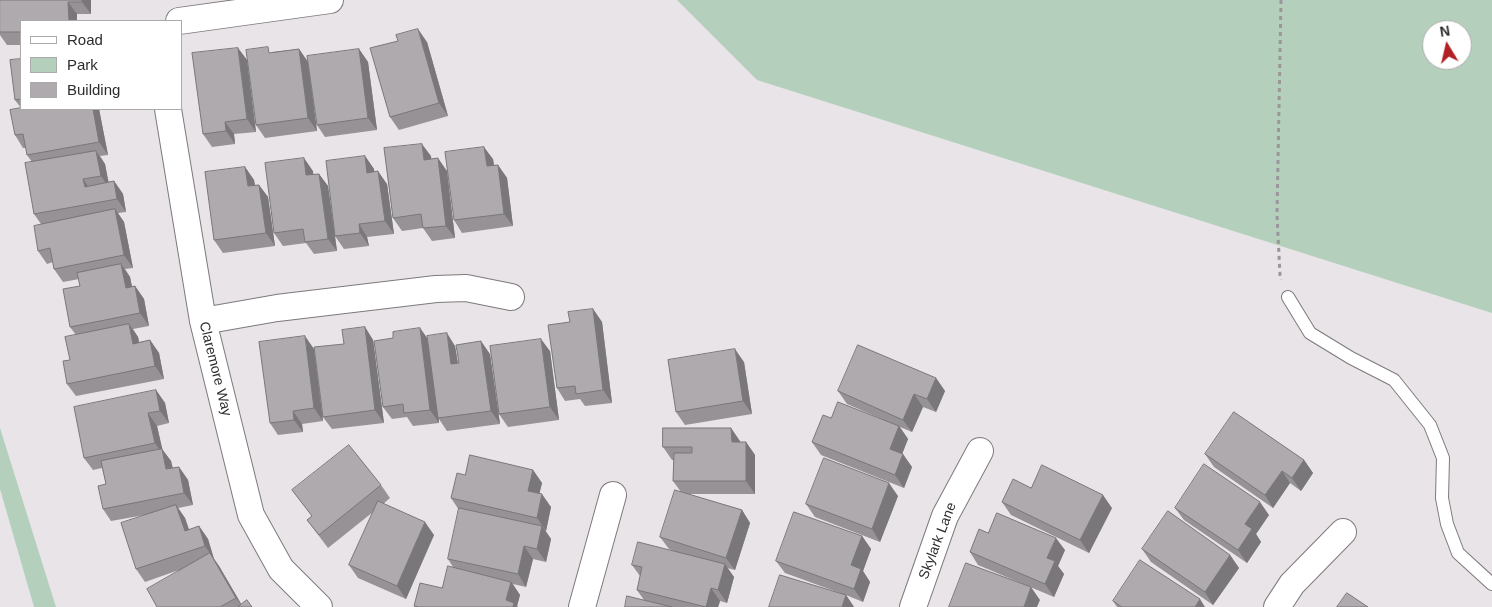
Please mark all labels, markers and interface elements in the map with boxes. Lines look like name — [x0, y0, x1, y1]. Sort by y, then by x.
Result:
legend — [20, 20, 182, 110]
north arrow — [1422, 20, 1472, 70]
text: N — [1439, 22, 1451, 40]
text: Road — [67, 31, 103, 48]
text: Park — [67, 56, 98, 73]
text: Building — [67, 81, 120, 98]
street label: Claremore Way — [195, 320, 235, 418]
street label: Skylark Lane — [916, 500, 960, 582]

